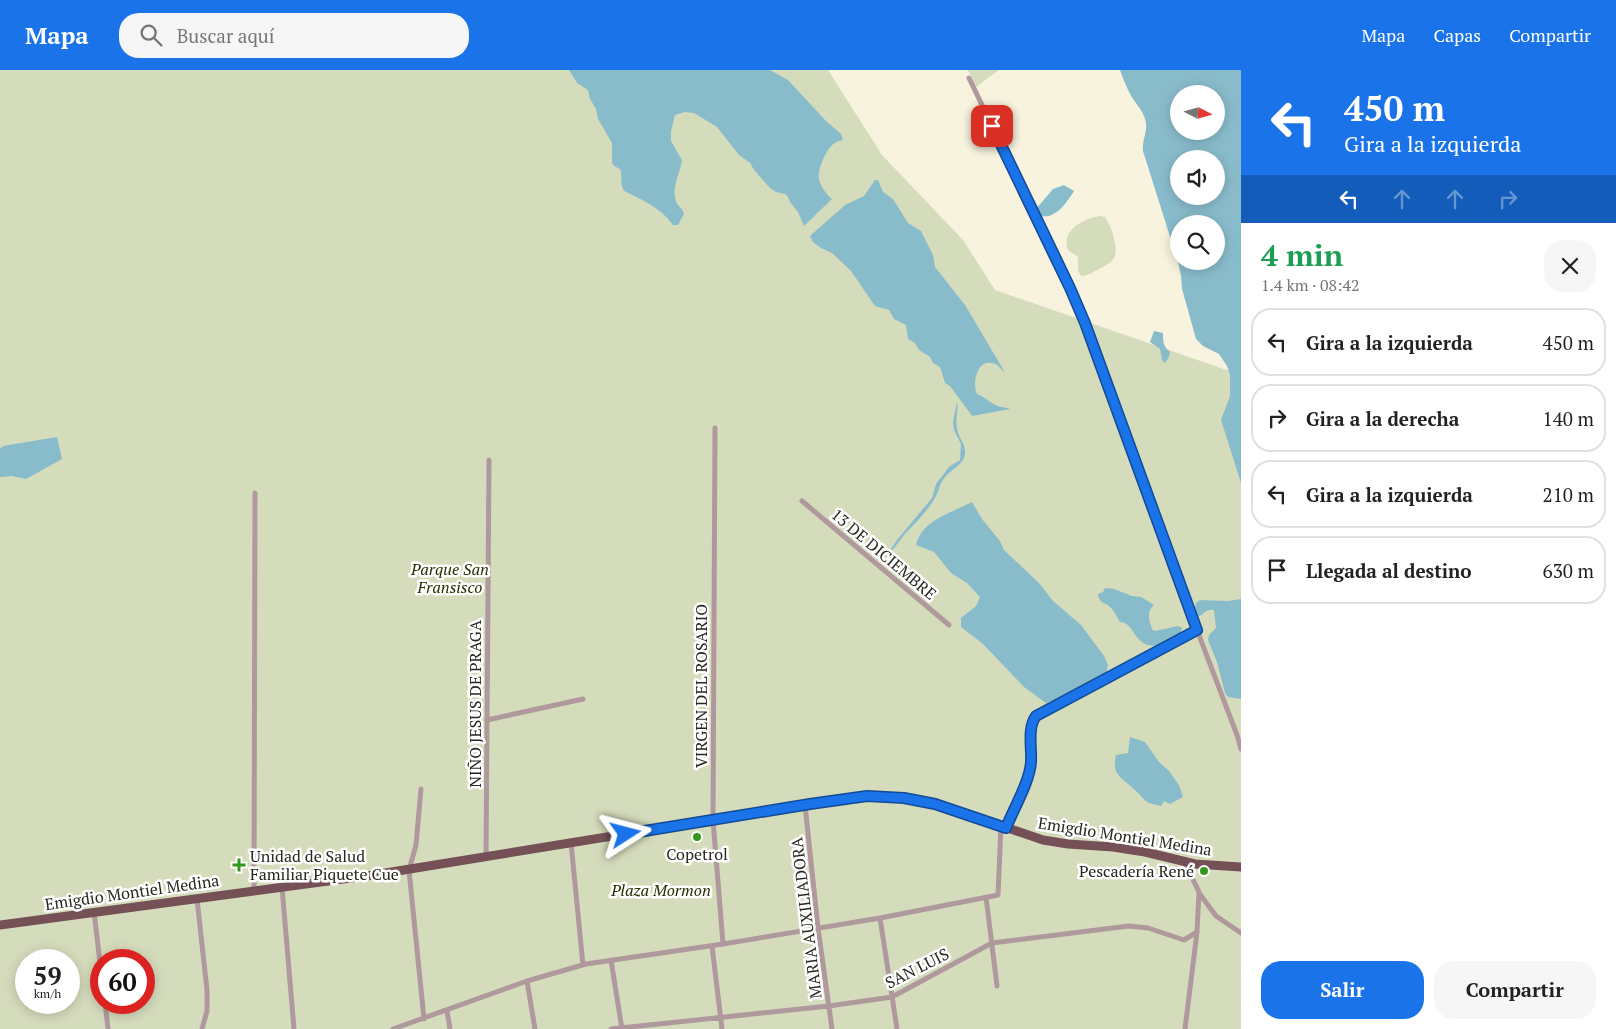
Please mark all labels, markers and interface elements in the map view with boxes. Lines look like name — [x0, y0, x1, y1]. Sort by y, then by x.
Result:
search box — [119, 13, 469, 58]
text: Mapa — [25, 19, 89, 51]
icon: search — [137, 21, 165, 49]
text: Buscar aquí — [177, 23, 274, 48]
text: Mapa — [1361, 23, 1405, 47]
text: Capas — [1433, 23, 1481, 47]
text: Compartir — [1509, 23, 1591, 47]
north arrow — [1170, 85, 1225, 140]
map controls — [1170, 85, 1225, 270]
text: 450 m — [1344, 85, 1445, 131]
icon: left — [1261, 90, 1326, 155]
pin — [971, 105, 1013, 147]
icon: arrive — [978, 112, 1006, 140]
text: Gira a la izquierda — [1344, 129, 1521, 158]
button: sound — [1170, 150, 1225, 205]
icon: left — [1335, 185, 1363, 213]
icon: ahead — [1388, 185, 1416, 213]
icon: ahead — [1441, 185, 1469, 213]
icon: right — [1494, 185, 1522, 213]
button: search — [1170, 215, 1225, 270]
text: 4 min — [1261, 235, 1343, 275]
button: close — [1544, 240, 1596, 292]
text: 1.4 km · 08:42 — [1261, 274, 1359, 296]
icon: left — [1263, 328, 1291, 356]
text: Gira a la izquierda — [1306, 330, 1473, 355]
text: 450 m — [1543, 330, 1594, 355]
icon: right — [1263, 404, 1291, 432]
text: Gira a la derecha — [1306, 406, 1459, 431]
text: 140 m — [1543, 406, 1594, 431]
icon: left — [1263, 480, 1291, 508]
text: Gira a la izquierda — [1306, 482, 1473, 507]
text: 210 m — [1543, 482, 1594, 507]
street label: 13 DE DICIEMBRE — [827, 504, 941, 604]
icon: arrive — [1263, 556, 1291, 584]
park label: Parque San Fransisco — [410, 558, 489, 598]
text: Llegada al destino — [1306, 558, 1472, 583]
text: 630 m — [1543, 558, 1594, 583]
street label: VIRGEN DEL ROSARIO — [690, 604, 712, 768]
street label: NIÑO JESUS DE PRAGA — [464, 620, 486, 788]
position arrow — [599, 807, 651, 859]
street label: Emigdio Montiel Medina — [1037, 811, 1213, 861]
marker: Copetrol — [691, 831, 703, 843]
street label: MARIA AUXILIADORA — [785, 836, 827, 1000]
place label: Copetrol — [666, 843, 728, 865]
place label: Unidad de Salud Familiar Piquete Cue — [250, 845, 399, 885]
marker: Unidad de Salud Familiar Piquete Cue — [232, 858, 246, 872]
place label: Pescadería René — [1079, 860, 1194, 882]
marker: Pescadería René — [1198, 865, 1210, 877]
street label: Emigdio Montiel Medina — [43, 869, 221, 915]
park label: Plaza Mormon — [610, 879, 711, 901]
street label: SAN LUIS — [881, 943, 953, 993]
speed limit sign: 60 — [90, 949, 155, 1014]
text: 59 — [33, 959, 62, 992]
button: Salir — [1261, 961, 1424, 1019]
button: Compartir — [1434, 961, 1596, 1019]
text: km/h — [34, 986, 61, 1001]

